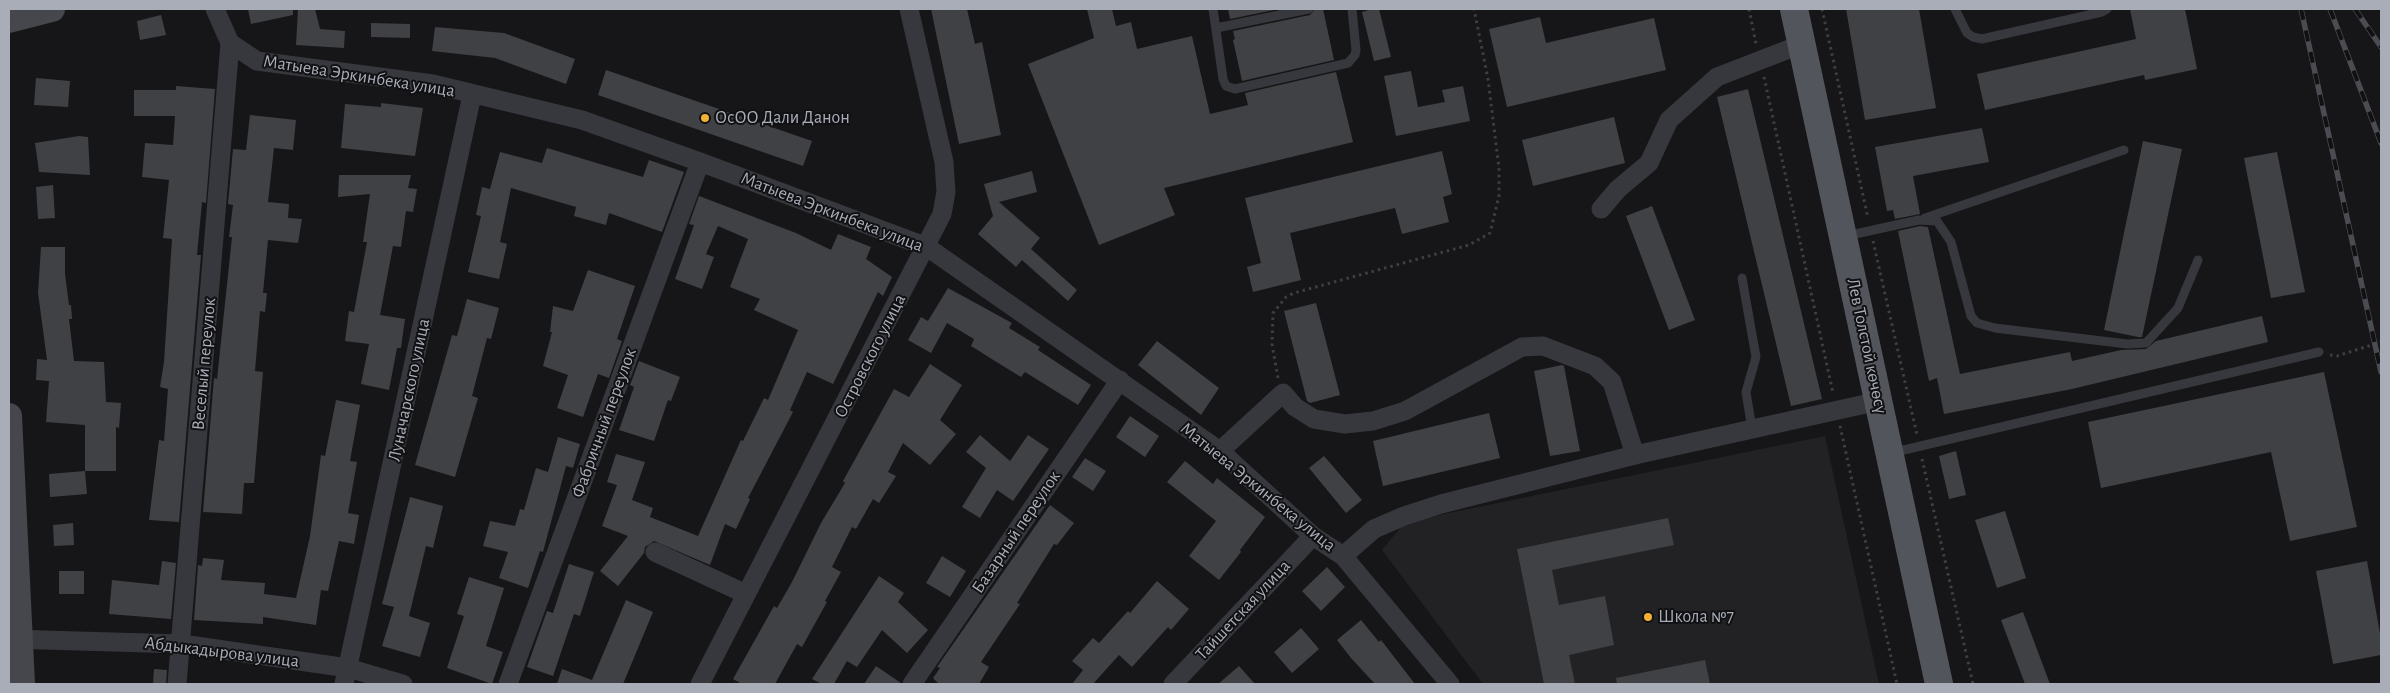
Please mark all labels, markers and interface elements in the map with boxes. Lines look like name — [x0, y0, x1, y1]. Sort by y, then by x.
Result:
street label: Матыева Эркинбека улица — [262, 50, 456, 102]
place label: ОсОО Дали Данон — [715, 107, 850, 129]
marker: ОсОО Дали Данон — [699, 112, 711, 124]
street label: Матыева Эркинбека улица — [738, 167, 926, 257]
street label: Лев Толстой көчөсү — [1842, 276, 1892, 416]
street label: Островского улица — [830, 291, 910, 421]
street label: Веселый переулок — [187, 297, 221, 431]
street label: Луначарского улица — [383, 317, 435, 463]
street label: Фабричный переулок — [567, 345, 641, 501]
street label: Матыева Эркинбека улица — [1176, 418, 1340, 556]
street label: Базарный переулок — [967, 467, 1065, 597]
street label: Тайшетская улица — [1191, 555, 1295, 665]
place label: Школа №7 — [1658, 606, 1734, 628]
marker: Школа №7 — [1642, 611, 1654, 623]
street label: Абдыкадырова улица — [144, 632, 300, 672]

